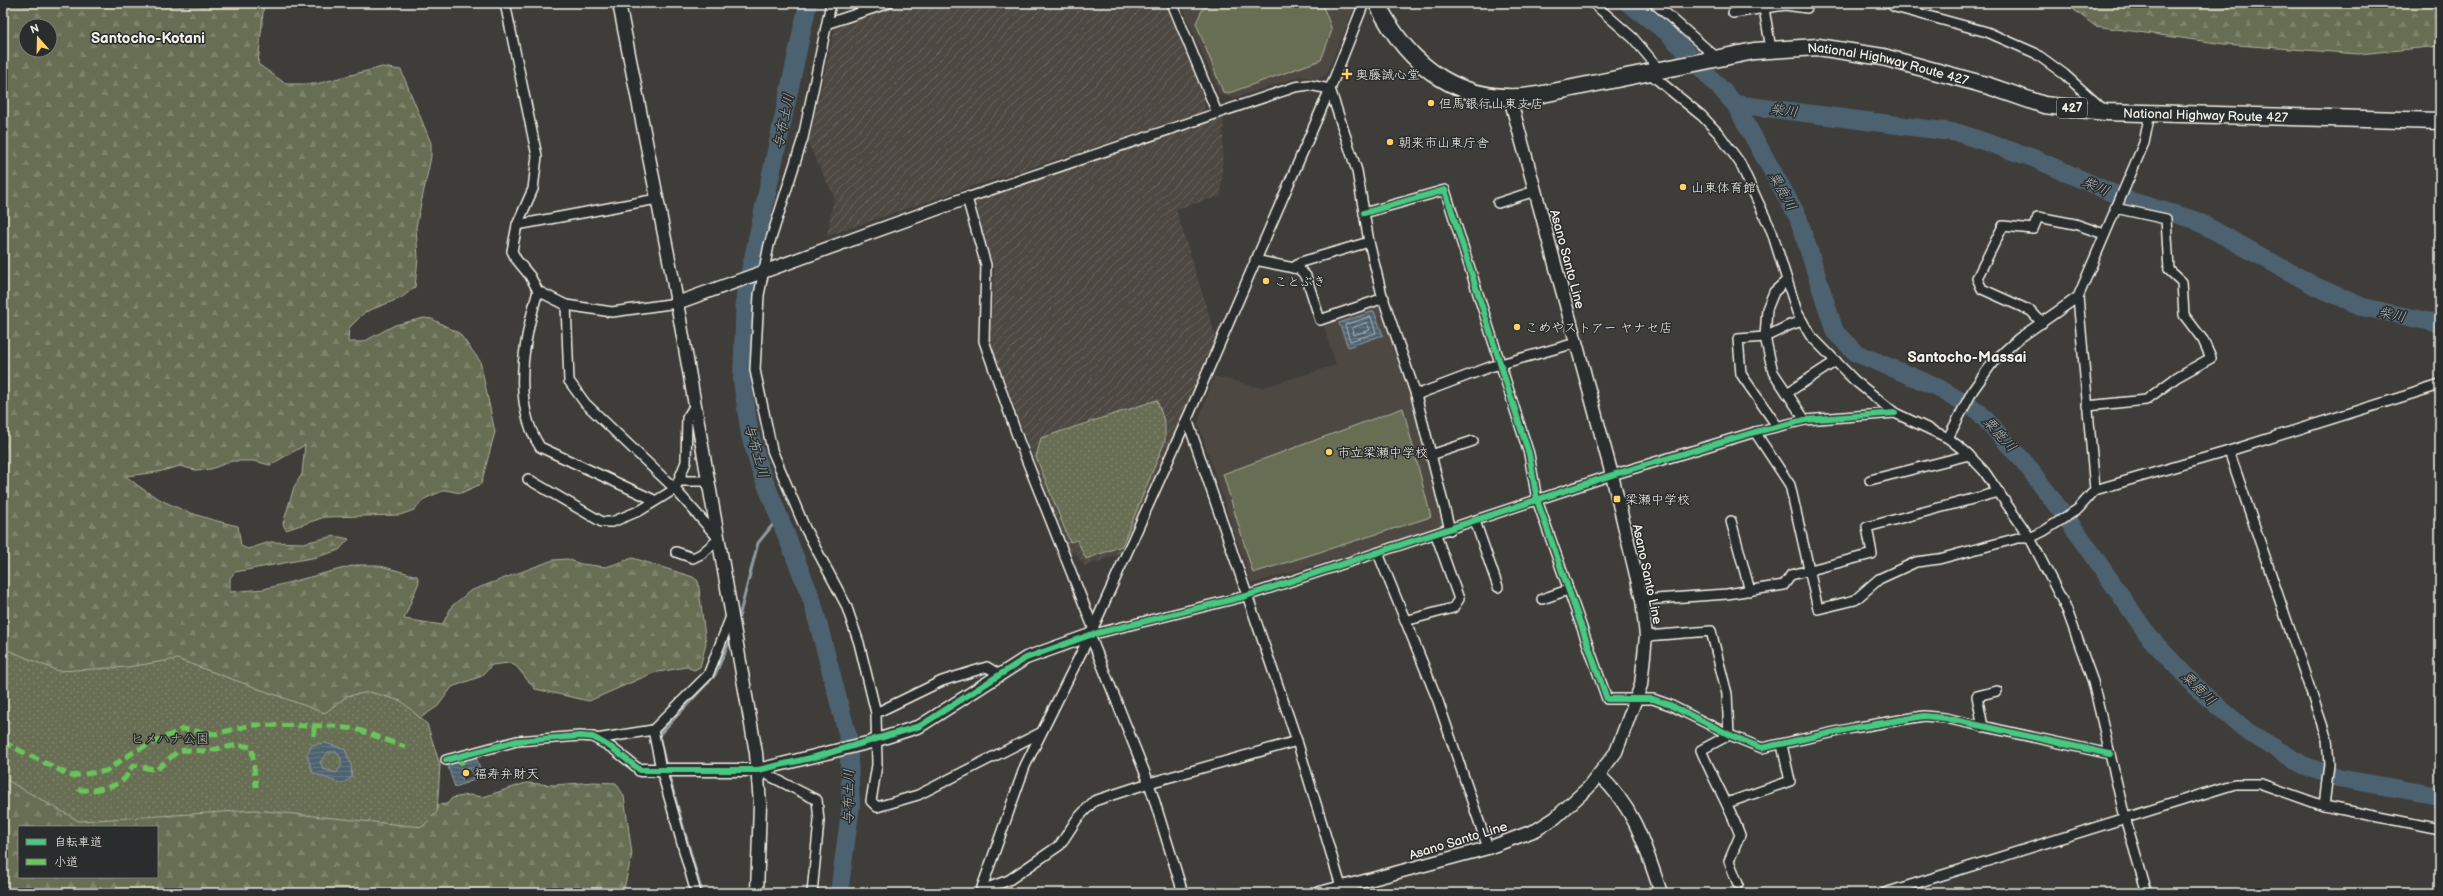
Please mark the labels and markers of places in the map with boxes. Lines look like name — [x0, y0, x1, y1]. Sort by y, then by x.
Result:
place label: 奥藤誠心堂 — [1355, 67, 1420, 83]
marker: 奥藤誠心堂 — [1342, 69, 1352, 79]
place label: 但馬銀行山東支店 — [1439, 96, 1543, 112]
marker: 但馬銀行山東支店 — [1426, 98, 1436, 108]
place label: 朝来市山東庁舎 — [1398, 135, 1489, 151]
marker: 朝来市山東庁舎 — [1385, 137, 1395, 147]
place label: 山東体育館 — [1691, 180, 1756, 196]
marker: 山東体育館 — [1678, 182, 1688, 192]
place label: ことぶき — [1274, 274, 1326, 290]
marker: ことぶき — [1261, 276, 1271, 286]
place label: こめやストアー ヤナセ店 — [1525, 320, 1672, 336]
marker: こめやストアー ヤナセ店 — [1512, 322, 1522, 332]
place label: 市立梁瀬中学校 — [1337, 445, 1428, 461]
marker: 市立梁瀬中学校 — [1324, 447, 1334, 457]
place label: 梁瀬中学校 — [1625, 492, 1690, 508]
marker: 梁瀬中学校 — [1612, 494, 1622, 504]
place label: 福寿弁財天 — [474, 766, 539, 782]
marker: 福寿弁財天 — [461, 768, 471, 778]

